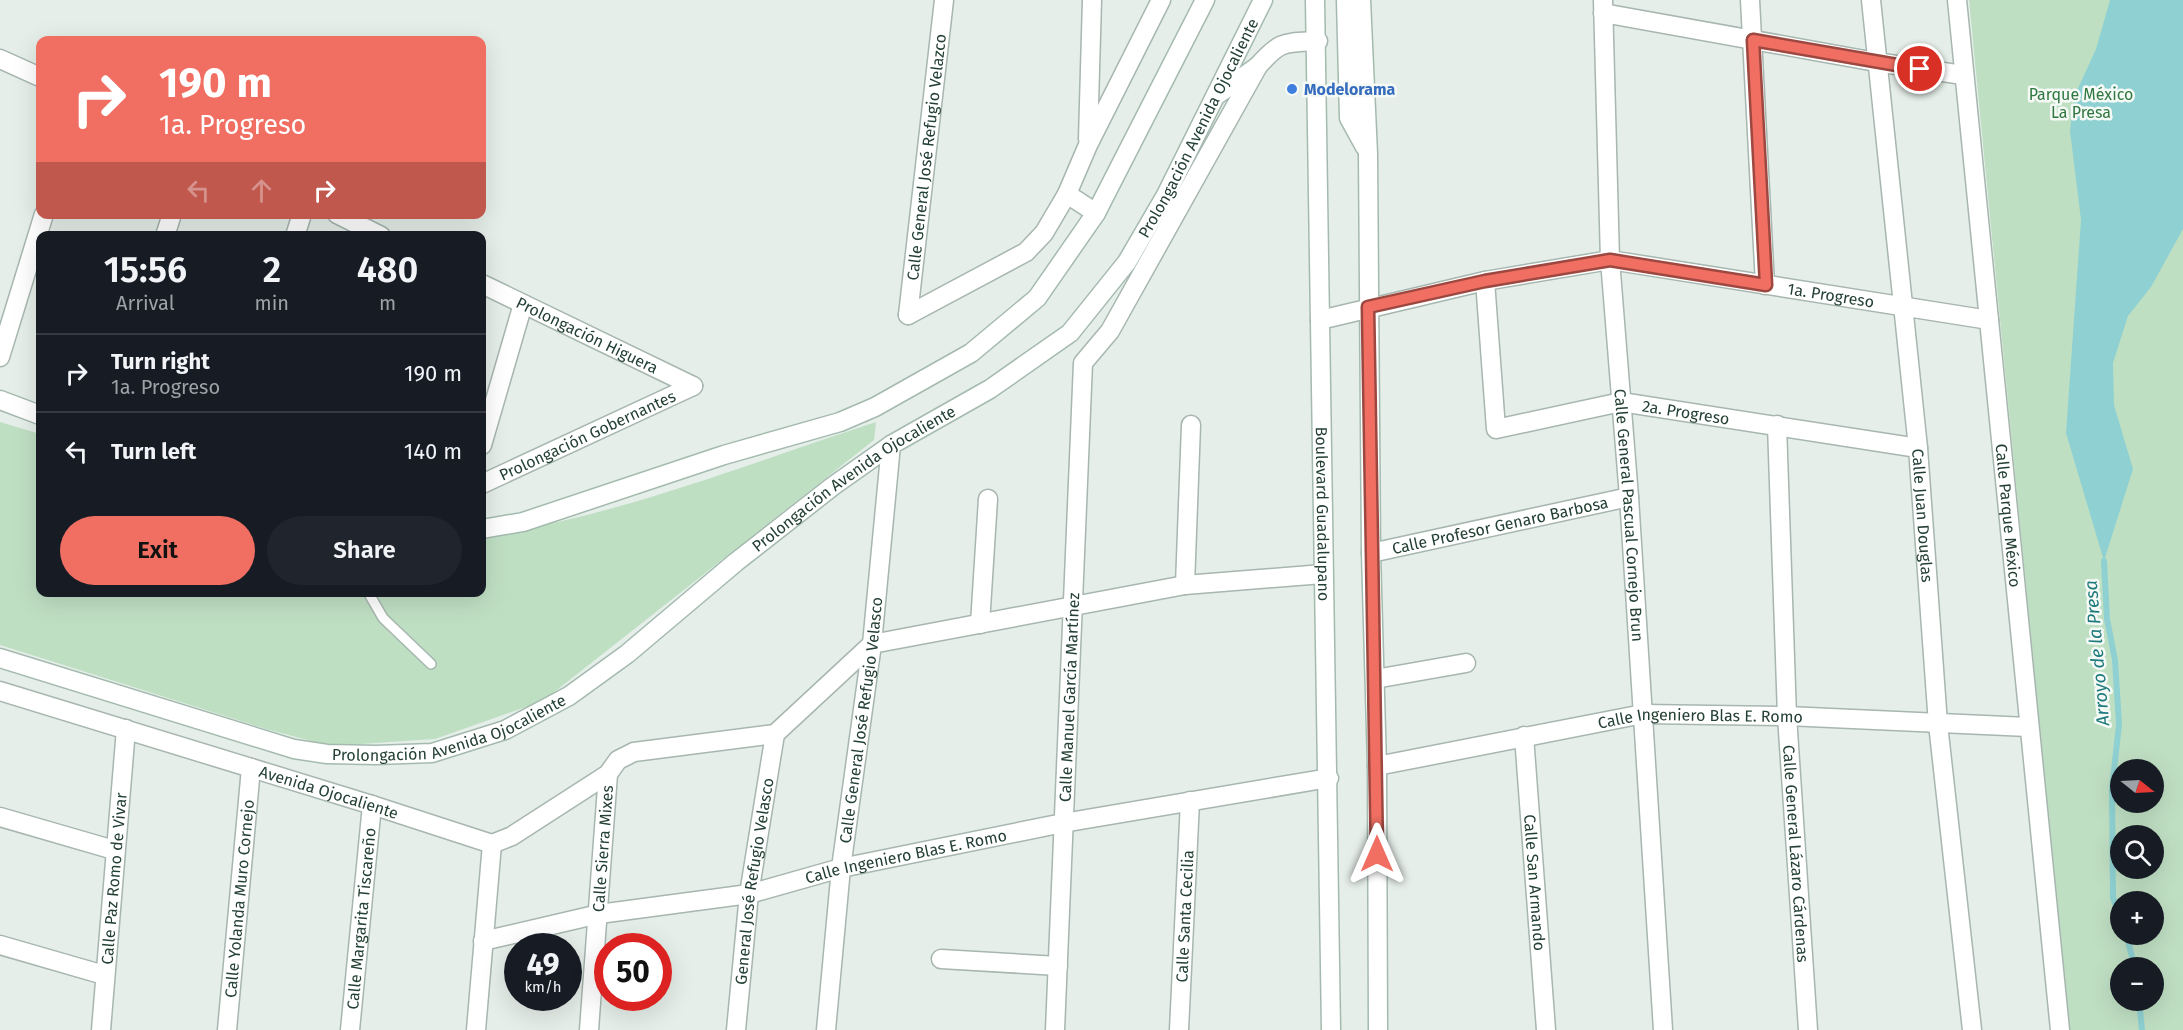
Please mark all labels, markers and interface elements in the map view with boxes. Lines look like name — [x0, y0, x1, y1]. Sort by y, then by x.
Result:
street label: Prolongación Avenida Ojocaliente — [1134, 15, 1262, 241]
street label: Calle General José Refugio Velazco — [903, 33, 950, 281]
pin — [1894, 43, 1945, 94]
icon: arrive — [1903, 52, 1936, 85]
text: 190 m — [159, 58, 272, 108]
icon: right — [60, 60, 138, 138]
place label: Modelorama — [1304, 80, 1396, 99]
marker: Modelorama — [1285, 82, 1299, 96]
park label: Parque México La Presa — [2029, 85, 2133, 122]
text: 1a. Progreso — [159, 109, 306, 141]
icon: left — [182, 174, 215, 207]
icon: ahead — [245, 174, 278, 207]
icon: right — [308, 174, 341, 207]
text: 15:56 — [104, 248, 187, 292]
text: 2 — [263, 248, 281, 292]
text: 480 — [357, 248, 418, 292]
street label: 1a. Progreso — [1786, 279, 1876, 311]
text: Arrival — [116, 291, 175, 315]
text: min — [255, 291, 289, 315]
text: m — [379, 291, 396, 315]
street label: Prolongación Higuera — [513, 293, 661, 377]
text: Turn right — [111, 348, 210, 375]
icon: right — [60, 357, 93, 390]
text: 190 m — [404, 360, 462, 387]
text: 1a. Progreso — [111, 375, 220, 399]
street label: Prolongación Gobernantes — [496, 386, 679, 484]
street label: Calle General Pascual Cornejo Brun — [1611, 388, 1648, 642]
street label: 2a. Progreso — [1641, 396, 1731, 428]
street label: Prolongación Avenida Ojocaliente — [748, 401, 959, 556]
street label: Boulevard Guadalupano — [1312, 426, 1334, 601]
icon: left — [60, 435, 93, 468]
text: Turn left — [111, 438, 196, 465]
text: 140 m — [404, 438, 462, 465]
street label: Calle Parque México — [1992, 443, 2025, 588]
street label: Calle Juan Douglas — [1909, 448, 1937, 583]
street label: Calle Profesor Genaro Barbosa — [1390, 492, 1610, 558]
button: Exit — [60, 516, 255, 585]
button: Share — [267, 516, 462, 585]
water label: Arroyo de la Presa — [2080, 579, 2114, 728]
street label: Calle Manuel García Martínez — [1055, 592, 1083, 802]
street label: Calle General José Refugio Velasco — [835, 596, 886, 844]
street label: Prolongación Avenida Ojocaliente — [332, 690, 569, 765]
street label: Calle Ingeniero Blas E. Romo — [1596, 704, 1803, 732]
street label: Calle General Lázaro Cárdenas — [1779, 744, 1813, 963]
north arrow — [2110, 759, 2164, 813]
map controls — [2110, 759, 2164, 1011]
street label: Avenida Ojocaliente — [257, 762, 401, 822]
street label: General José Refugio Velasco — [731, 776, 777, 985]
street label: Calle Sierra Mixes — [588, 784, 617, 913]
street label: Calle Paz Romo de Vivar — [97, 791, 130, 965]
street label: Calle Yolanda Muro Cornejo — [220, 798, 258, 999]
street label: Calle San Armando — [1520, 814, 1550, 952]
position arrow — [1345, 822, 1409, 886]
street label: Calle Ingeniero Blas E. Romo — [803, 825, 1008, 887]
button: search — [2110, 825, 2164, 879]
street label: Calle Margarita Tiscareño — [343, 827, 379, 1010]
street label: Calle Santa Cecilia — [1172, 849, 1197, 983]
button: + — [2110, 891, 2164, 945]
speed limit sign: 50 — [594, 933, 672, 1011]
text: 49 — [526, 947, 560, 983]
button: − — [2110, 957, 2164, 1011]
text: km/h — [524, 978, 562, 996]

